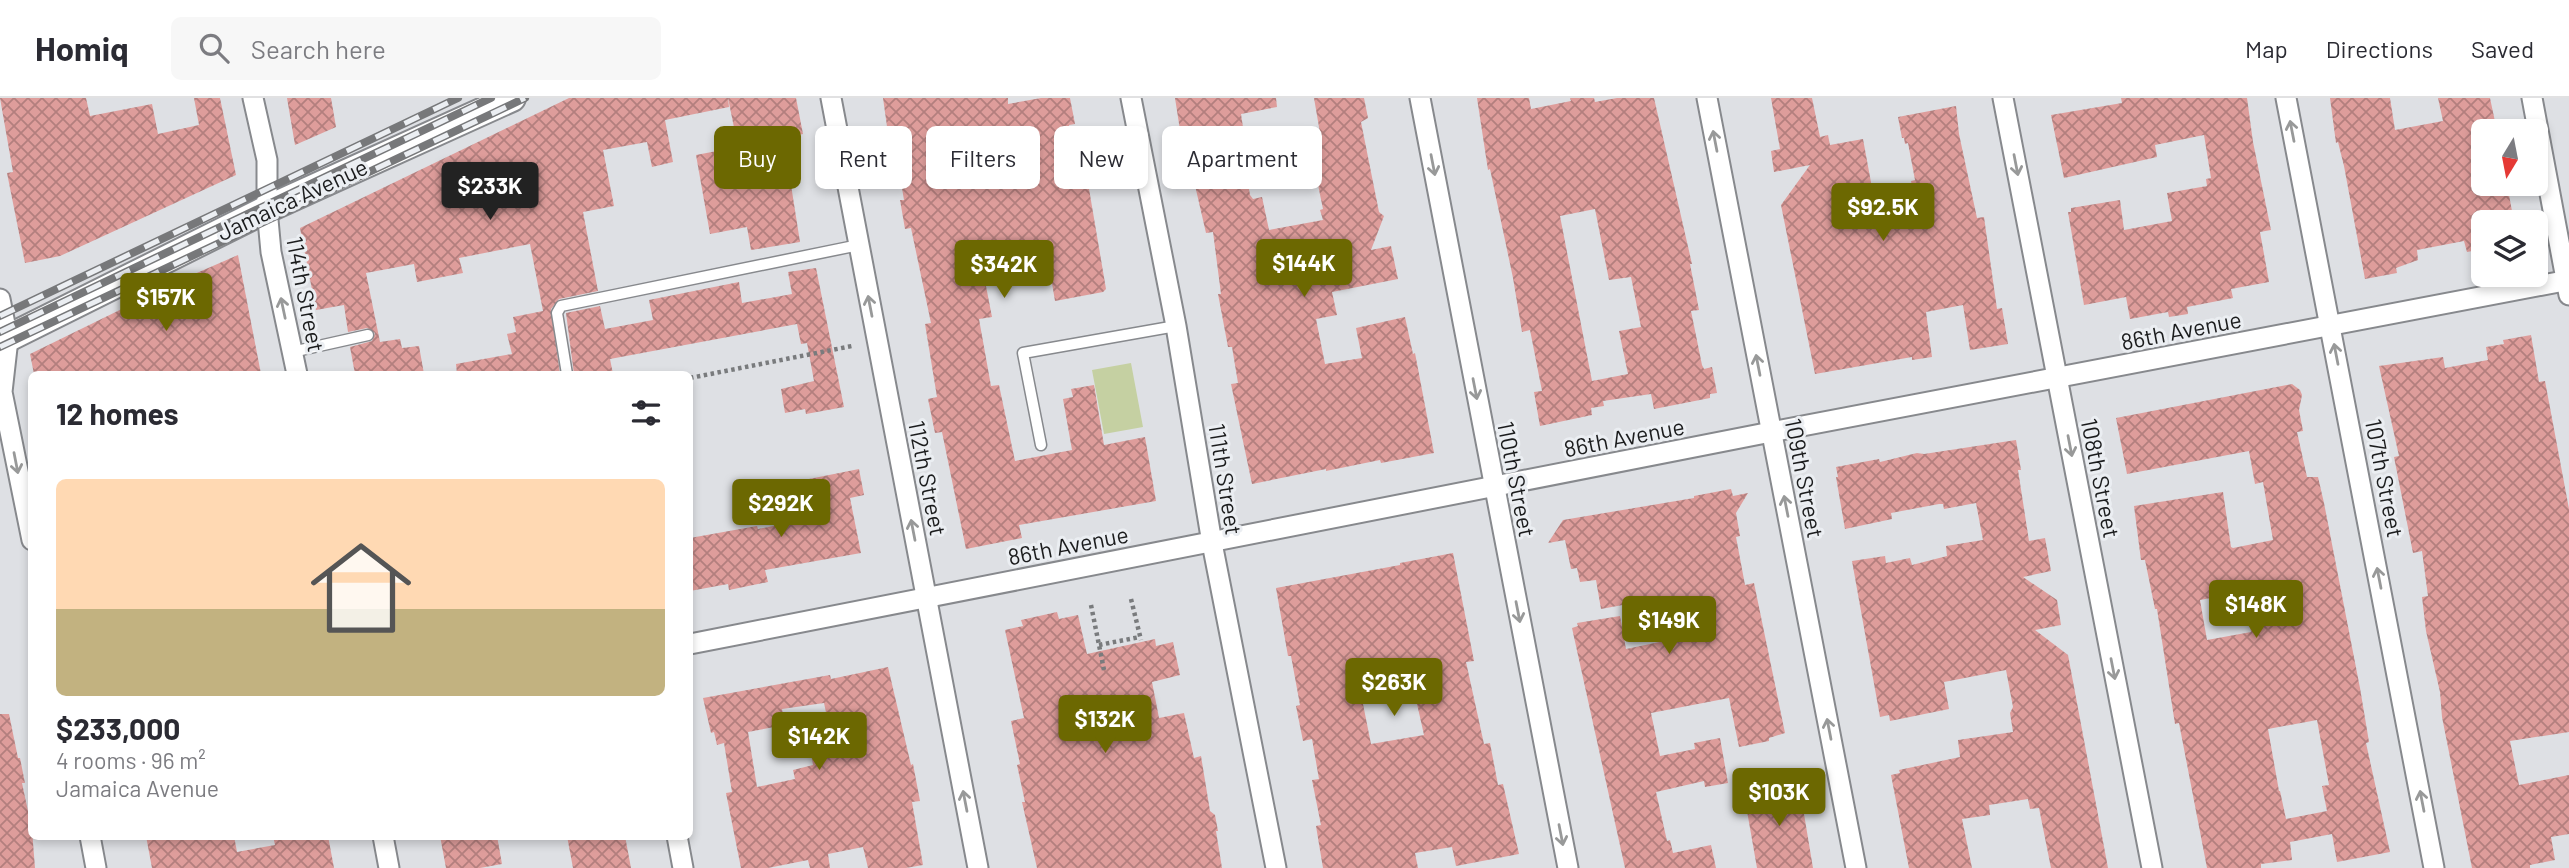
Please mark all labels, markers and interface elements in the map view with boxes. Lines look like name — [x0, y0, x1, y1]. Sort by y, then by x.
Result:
search box — [171, 17, 661, 80]
text: Homiq — [35, 28, 129, 68]
icon: search — [195, 29, 233, 67]
text: Search here — [251, 33, 386, 64]
text: Map — [2245, 34, 2288, 63]
text: Directions — [2326, 34, 2433, 63]
text: Saved — [2471, 34, 2534, 63]
north arrow — [2471, 119, 2548, 196]
map controls — [2471, 119, 2548, 287]
one-way arrow — [2285, 120, 2299, 143]
chip: Buy — [714, 126, 801, 189]
chip: Rent — [815, 126, 912, 189]
chip: Filters — [926, 126, 1040, 189]
chip: New — [1054, 126, 1148, 189]
chip: Apartment — [1162, 126, 1322, 189]
one-way arrow — [1708, 130, 1722, 153]
street label: Jamaica Avenue — [212, 152, 372, 246]
one-way arrow — [1427, 153, 1440, 176]
one-way arrow — [2010, 153, 2023, 176]
pin: $233K — [441, 162, 539, 222]
text: $233K — [458, 171, 522, 199]
pin: $92.5K — [1826, 184, 1940, 243]
text: $92.5K — [1847, 192, 1919, 220]
button: layers — [2471, 210, 2548, 287]
street label: 114th Street — [281, 234, 331, 354]
pin: $342K — [955, 240, 1053, 300]
pin: $144K — [1255, 240, 1353, 299]
text: $144K — [1272, 248, 1336, 276]
text: $342K — [971, 249, 1037, 277]
pin: $157K — [117, 274, 215, 333]
text: $157K — [136, 282, 196, 310]
one-way arrow — [863, 295, 877, 318]
one-way arrow — [275, 297, 289, 320]
street label: 86th Avenue — [2118, 305, 2244, 355]
one-way arrow — [2329, 343, 2342, 366]
one-way arrow — [1751, 354, 1764, 377]
one-way arrow — [1469, 377, 1483, 400]
icon: filters — [627, 394, 665, 432]
text: 12 homes — [56, 395, 179, 431]
street label: 86th Avenue — [1561, 412, 1687, 462]
street label: 109th Street — [1780, 416, 1830, 540]
street label: 108th Street — [2076, 416, 2126, 540]
street label: 107th Street — [2360, 416, 2410, 540]
street label: 112th Street — [903, 418, 953, 538]
street label: 110th Street — [1492, 419, 1542, 539]
street label: 111th Street — [1203, 421, 1249, 537]
one-way arrow — [2064, 434, 2077, 457]
one-way arrow — [10, 451, 24, 474]
pin: $292K — [732, 480, 830, 539]
text: $292K — [748, 488, 814, 516]
one-way arrow — [1779, 495, 1792, 518]
one-way arrow — [905, 519, 919, 542]
street label: 86th Avenue — [1005, 520, 1131, 570]
icon: home — [298, 525, 424, 651]
one-way arrow — [2372, 567, 2385, 590]
pin: $148K — [2207, 580, 2305, 640]
text: $148K — [2225, 589, 2287, 617]
pin: $149K — [1620, 596, 1718, 656]
one-way arrow — [1512, 600, 1525, 623]
text: $149K — [1638, 605, 1700, 633]
one-way arrow — [2107, 657, 2120, 680]
pin: $263K — [1345, 658, 1443, 718]
text: $263K — [1361, 667, 1427, 695]
pin: $132K — [1056, 696, 1154, 755]
text: $132K — [1075, 704, 1136, 732]
text: $233,000 — [56, 710, 180, 746]
pin: $142K — [770, 712, 868, 772]
one-way arrow — [1822, 718, 1836, 741]
text: $142K — [788, 721, 850, 749]
text: 4 rooms · 96 m² — [56, 746, 206, 774]
pin: $103K — [1730, 768, 1828, 828]
text: Jamaica Avenue — [56, 774, 219, 802]
text: $103K — [1748, 777, 1810, 805]
one-way arrow — [957, 790, 971, 813]
one-way arrow — [2414, 790, 2428, 813]
one-way arrow — [1555, 823, 1569, 846]

